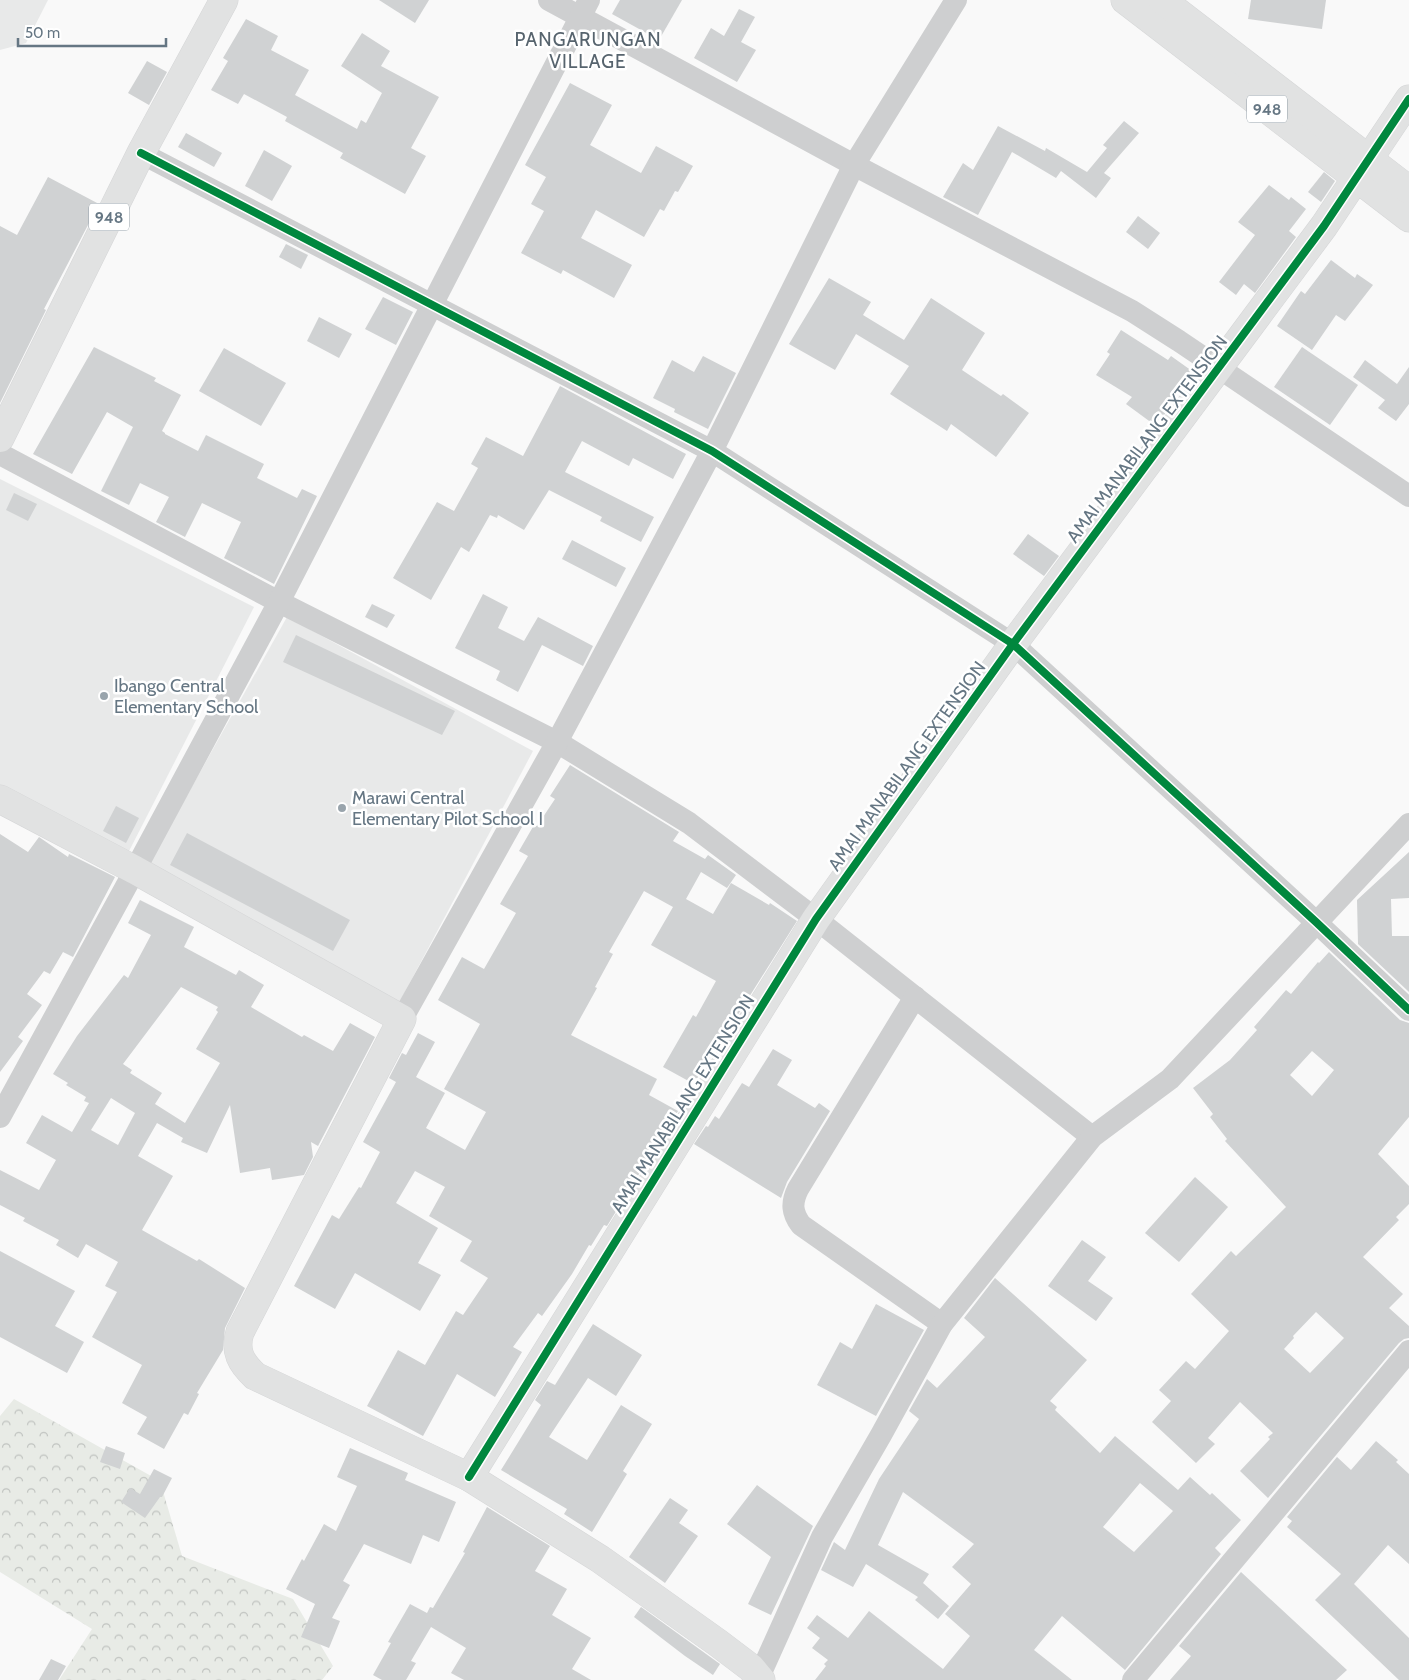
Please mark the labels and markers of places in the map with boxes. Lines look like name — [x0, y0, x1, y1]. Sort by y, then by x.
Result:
place label: Ibango Central Elementary School — [114, 675, 259, 718]
marker: Ibango Central Elementary School — [98, 690, 110, 702]
place label: Marawi Central Elementary Pilot School I — [352, 787, 543, 830]
marker: Marawi Central Elementary Pilot School I — [336, 802, 348, 814]

